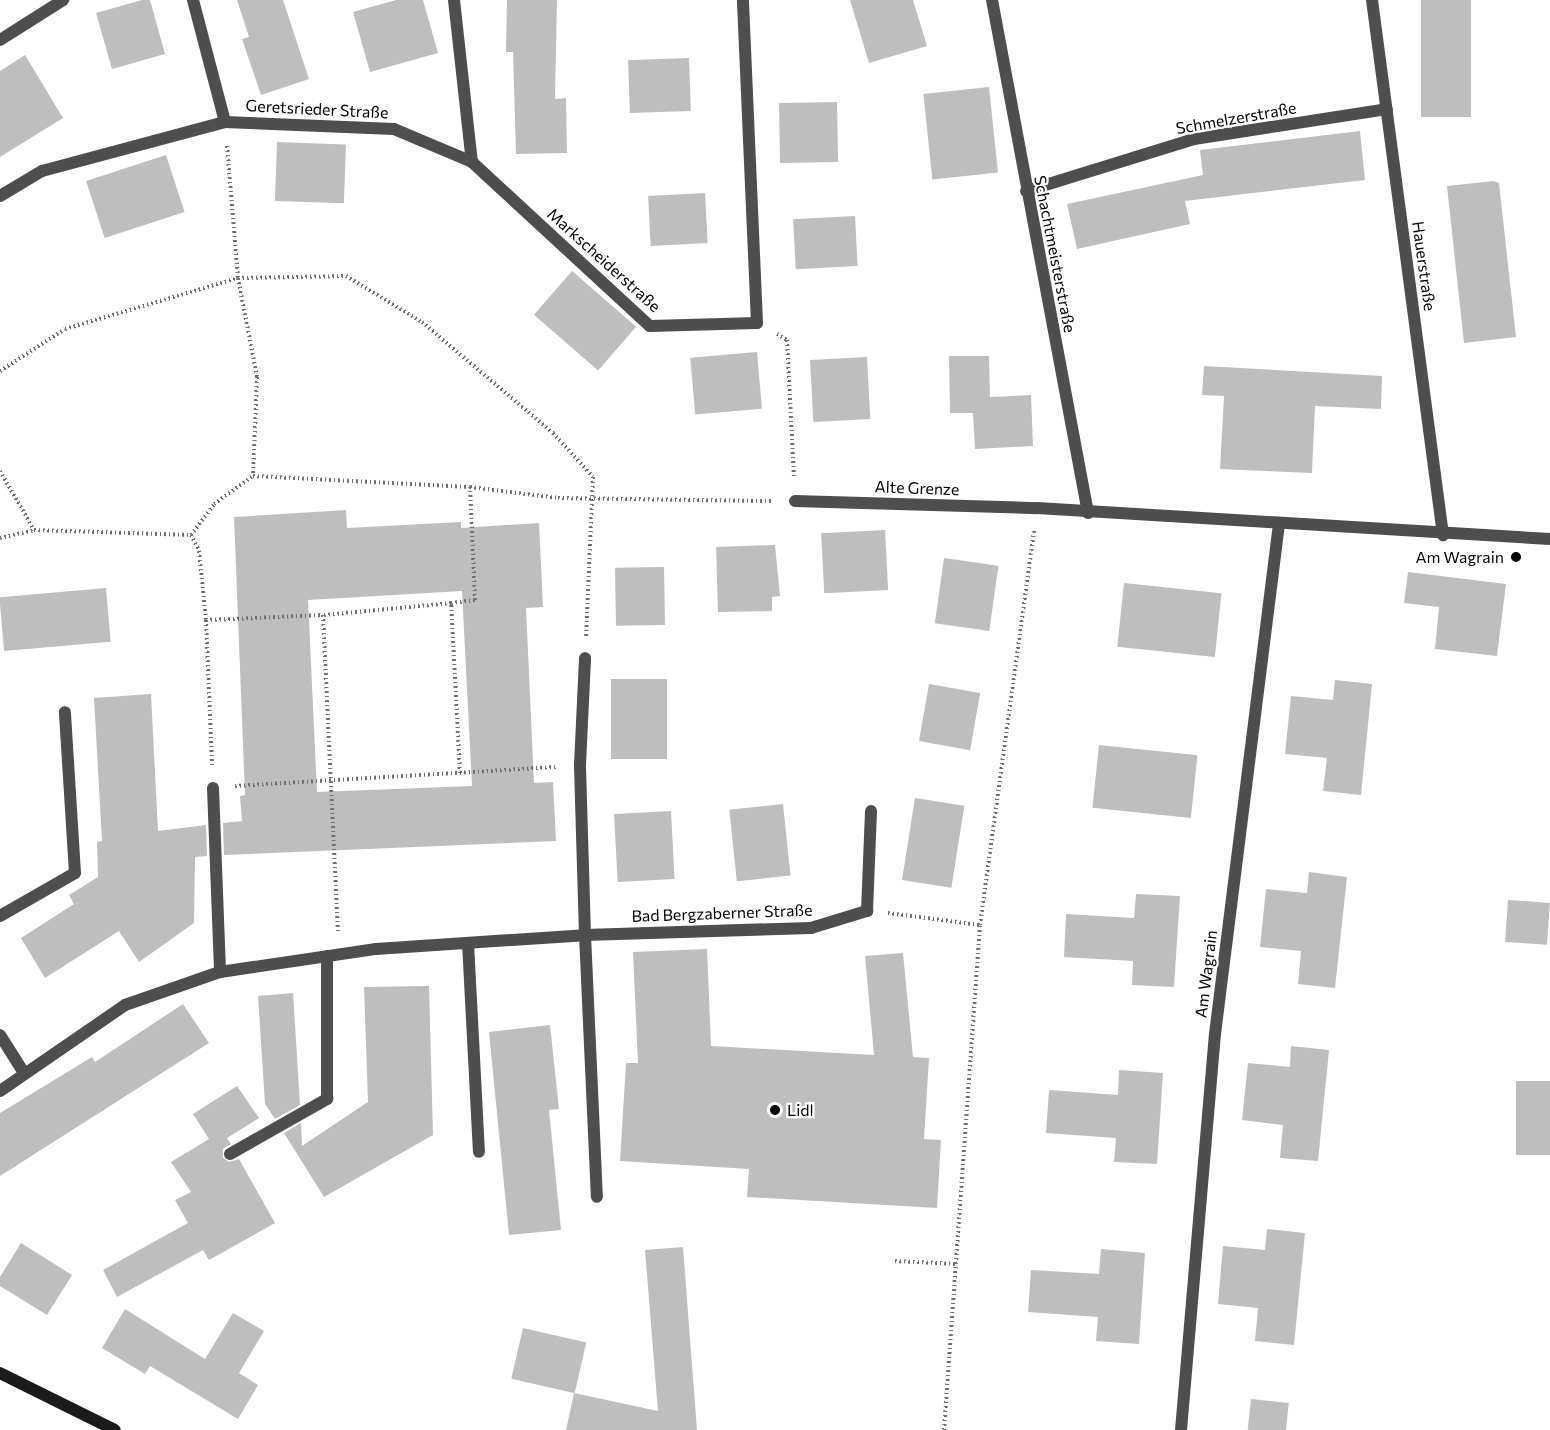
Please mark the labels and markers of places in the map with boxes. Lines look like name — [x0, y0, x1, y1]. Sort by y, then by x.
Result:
place label: Am Wagrain — [1416, 547, 1504, 567]
marker: Am Wagrain — [1509, 550, 1523, 564]
place label: Lidl — [787, 1100, 814, 1120]
marker: Lidl — [768, 1103, 782, 1117]

